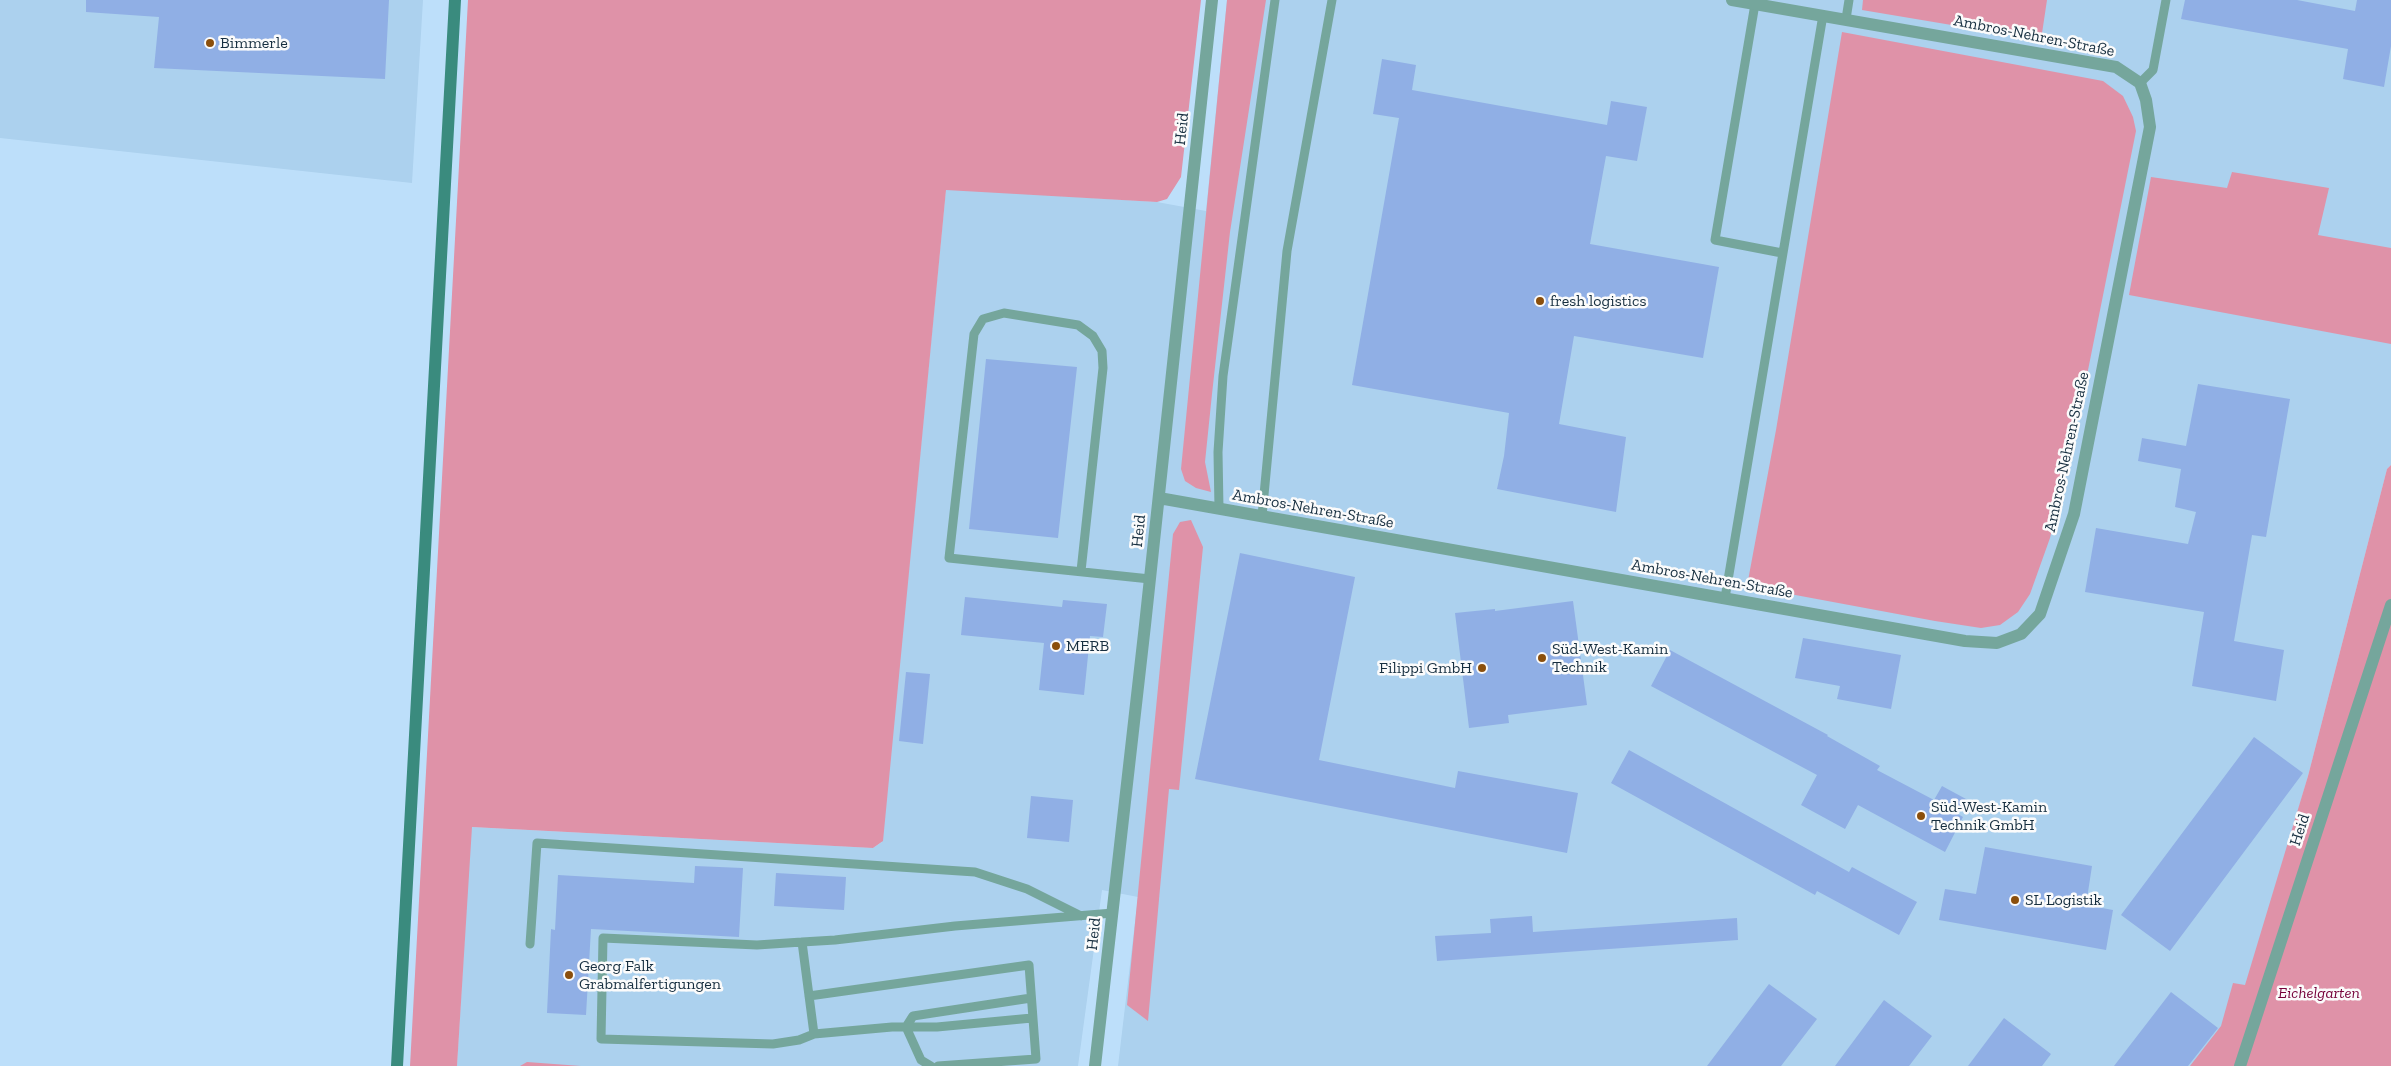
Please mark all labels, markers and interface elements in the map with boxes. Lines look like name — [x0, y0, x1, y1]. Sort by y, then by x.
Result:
street label: Ambros-Nehren-Straße — [1952, 11, 2116, 61]
place label: Bimmerle — [220, 33, 288, 53]
marker: Bimmerle — [204, 37, 216, 49]
street label: Heid — [1171, 112, 1193, 146]
place label: fresh logistics — [1550, 291, 1646, 311]
marker: fresh logistics — [1534, 295, 1546, 307]
street label: Ambros-Nehren-Straße — [2041, 370, 2093, 534]
street label: Ambros-Nehren-Straße — [1231, 485, 1395, 533]
street label: Heid — [1128, 514, 1150, 548]
street label: Ambros-Nehren-Straße — [1630, 555, 1794, 603]
place label: MERB — [1066, 636, 1109, 656]
place label: Süd-West-Kamin Technik — [1552, 639, 1668, 677]
marker: MERB — [1050, 640, 1062, 652]
marker: Süd-West-Kamin Technik — [1536, 652, 1548, 664]
place label: Filippi GmbH — [1379, 658, 1472, 678]
marker: Filippi GmbH — [1476, 662, 1488, 674]
place label: Süd-West-Kamin Technik GmbH — [1931, 797, 2047, 835]
marker: Süd-West-Kamin Technik GmbH — [1915, 810, 1927, 822]
street label: Heid — [2286, 812, 2314, 848]
place label: SL Logistik — [2025, 890, 2102, 910]
marker: SL Logistik — [2009, 894, 2021, 906]
street label: Heid — [1083, 917, 1105, 951]
place label: Georg Falk Grabmalfertigungen — [579, 956, 721, 994]
marker: Georg Falk Grabmalfertigungen — [563, 969, 575, 981]
park label: Eichelgarten — [2278, 983, 2360, 1003]

